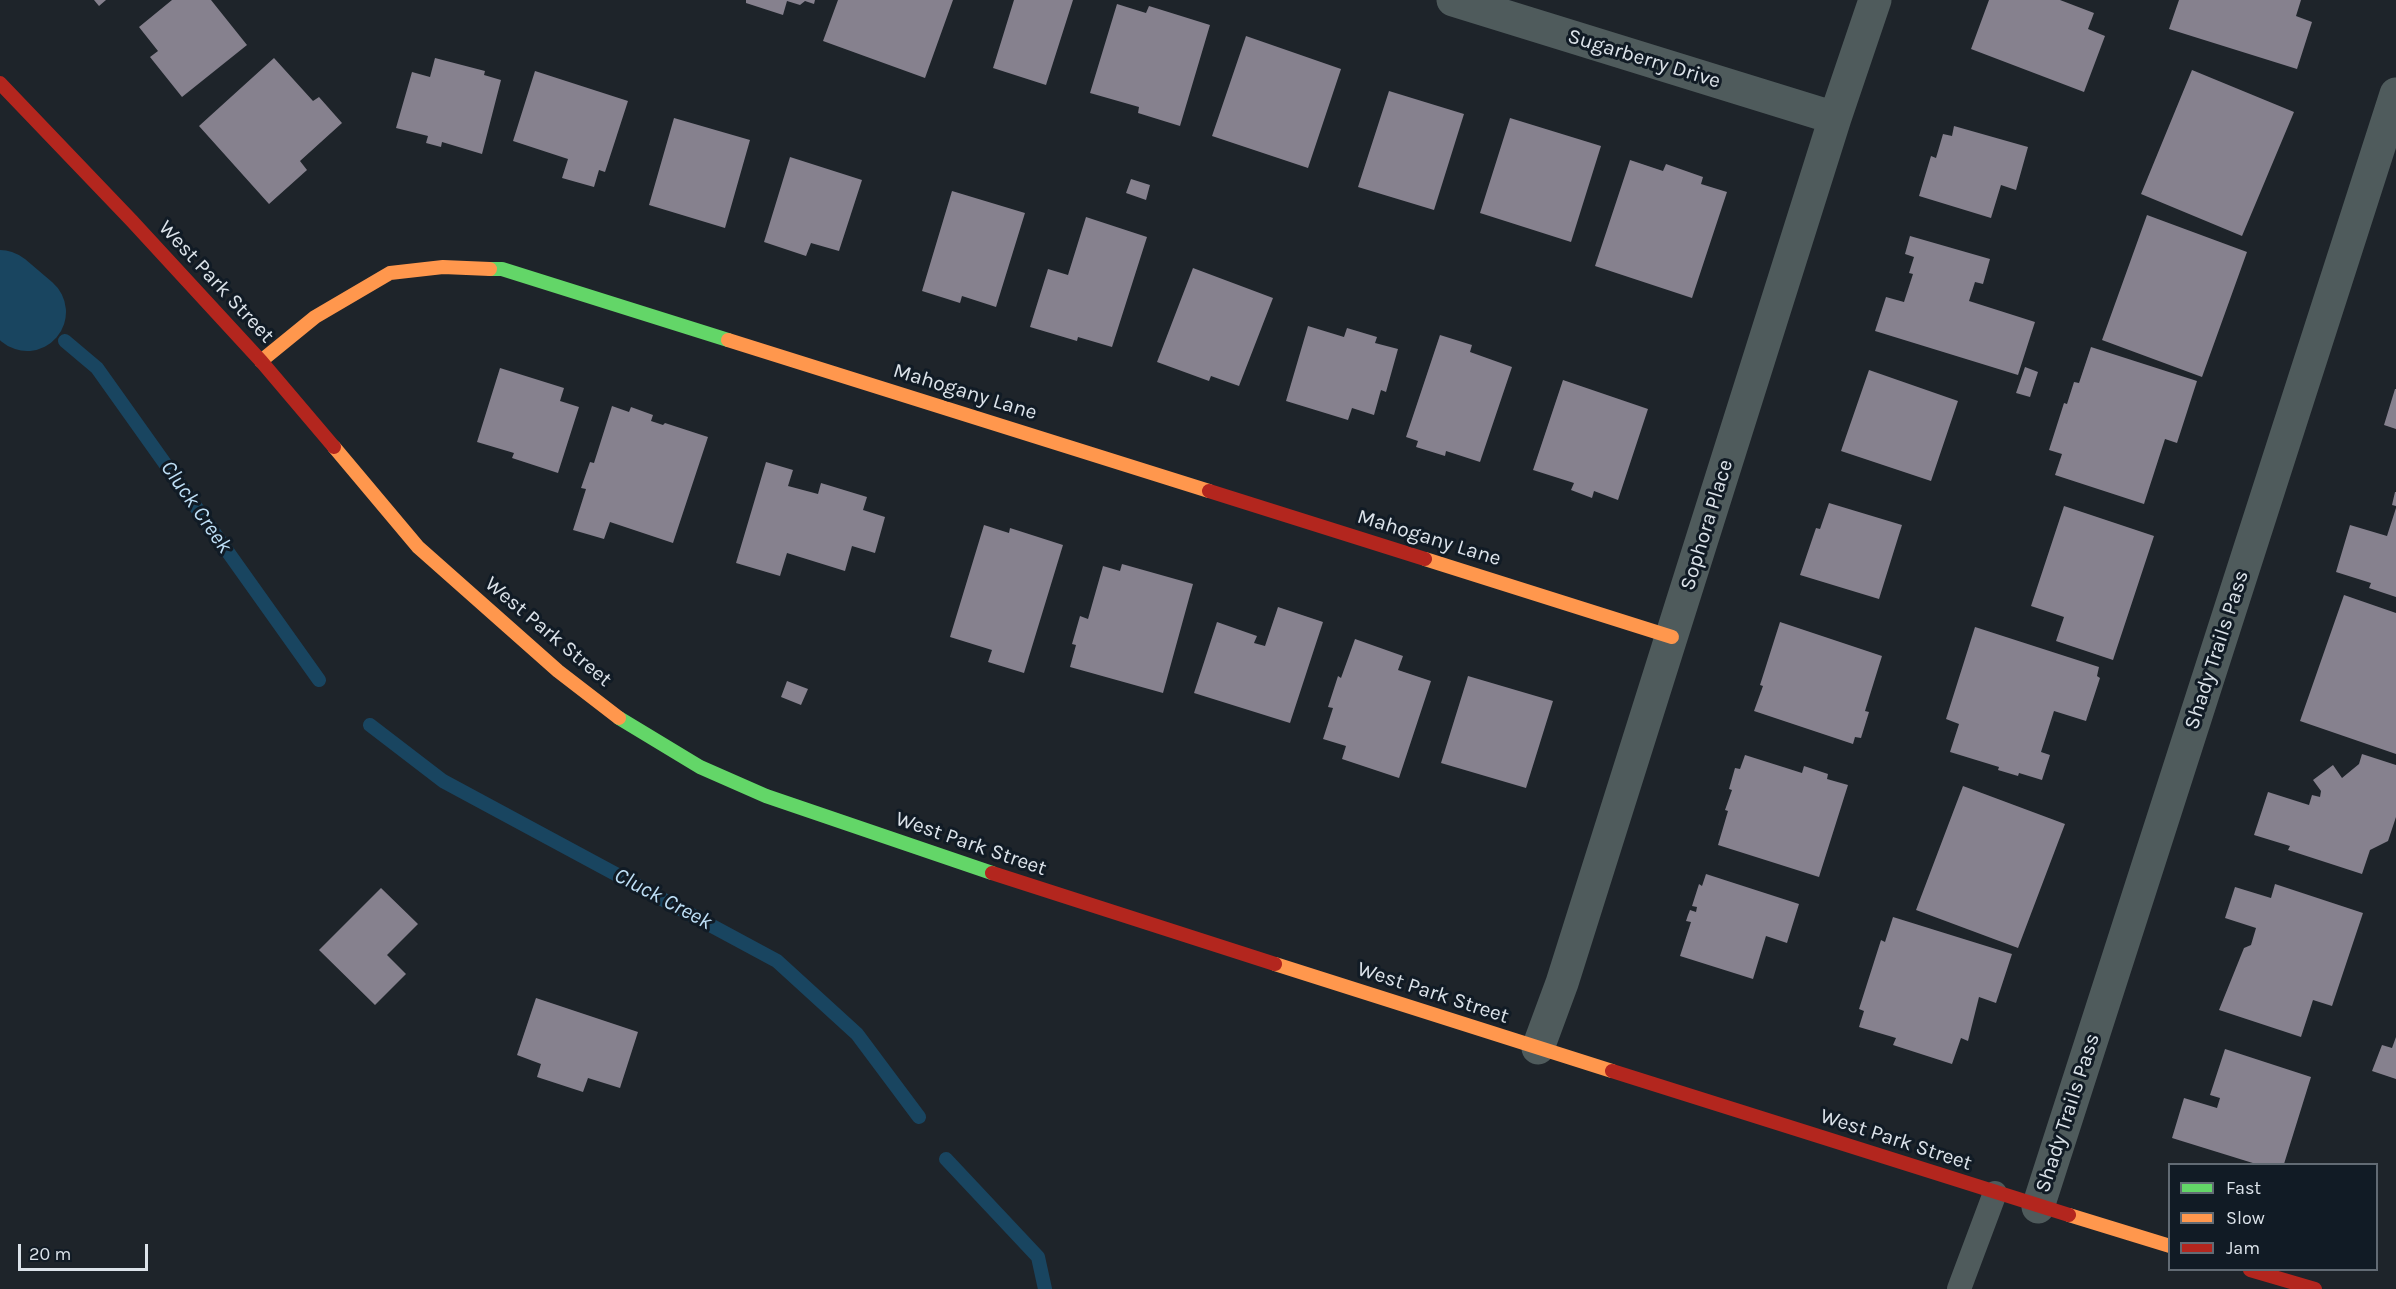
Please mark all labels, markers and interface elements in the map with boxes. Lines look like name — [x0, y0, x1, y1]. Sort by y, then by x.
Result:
street label: Sugarberry Drive — [1564, 24, 1724, 94]
street label: West Park Street — [153, 216, 279, 348]
street label: Mahogany Lane — [890, 358, 1040, 426]
water label: Cluck Creek — [155, 456, 237, 558]
street label: Sophora Place — [1675, 457, 1739, 593]
street label: Mahogany Lane — [1354, 504, 1504, 572]
street label: Shady Trails Pass — [2179, 567, 2255, 733]
street label: West Park Street — [479, 572, 617, 692]
street label: West Park Street — [892, 806, 1050, 882]
water label: Cluck Creek — [610, 862, 716, 936]
street label: West Park Street — [1354, 957, 1512, 1029]
street label: Shady Trails Pass — [2030, 1030, 2106, 1196]
street label: West Park Street — [1817, 1104, 1975, 1176]
legend — [2168, 1163, 2378, 1271]
text: Fast — [2226, 1177, 2261, 1199]
text: Slow — [2226, 1207, 2265, 1229]
scale bar — [21, 1232, 152, 1270]
text: Jam — [2226, 1237, 2260, 1259]
text: 20 m — [29, 1243, 71, 1265]

